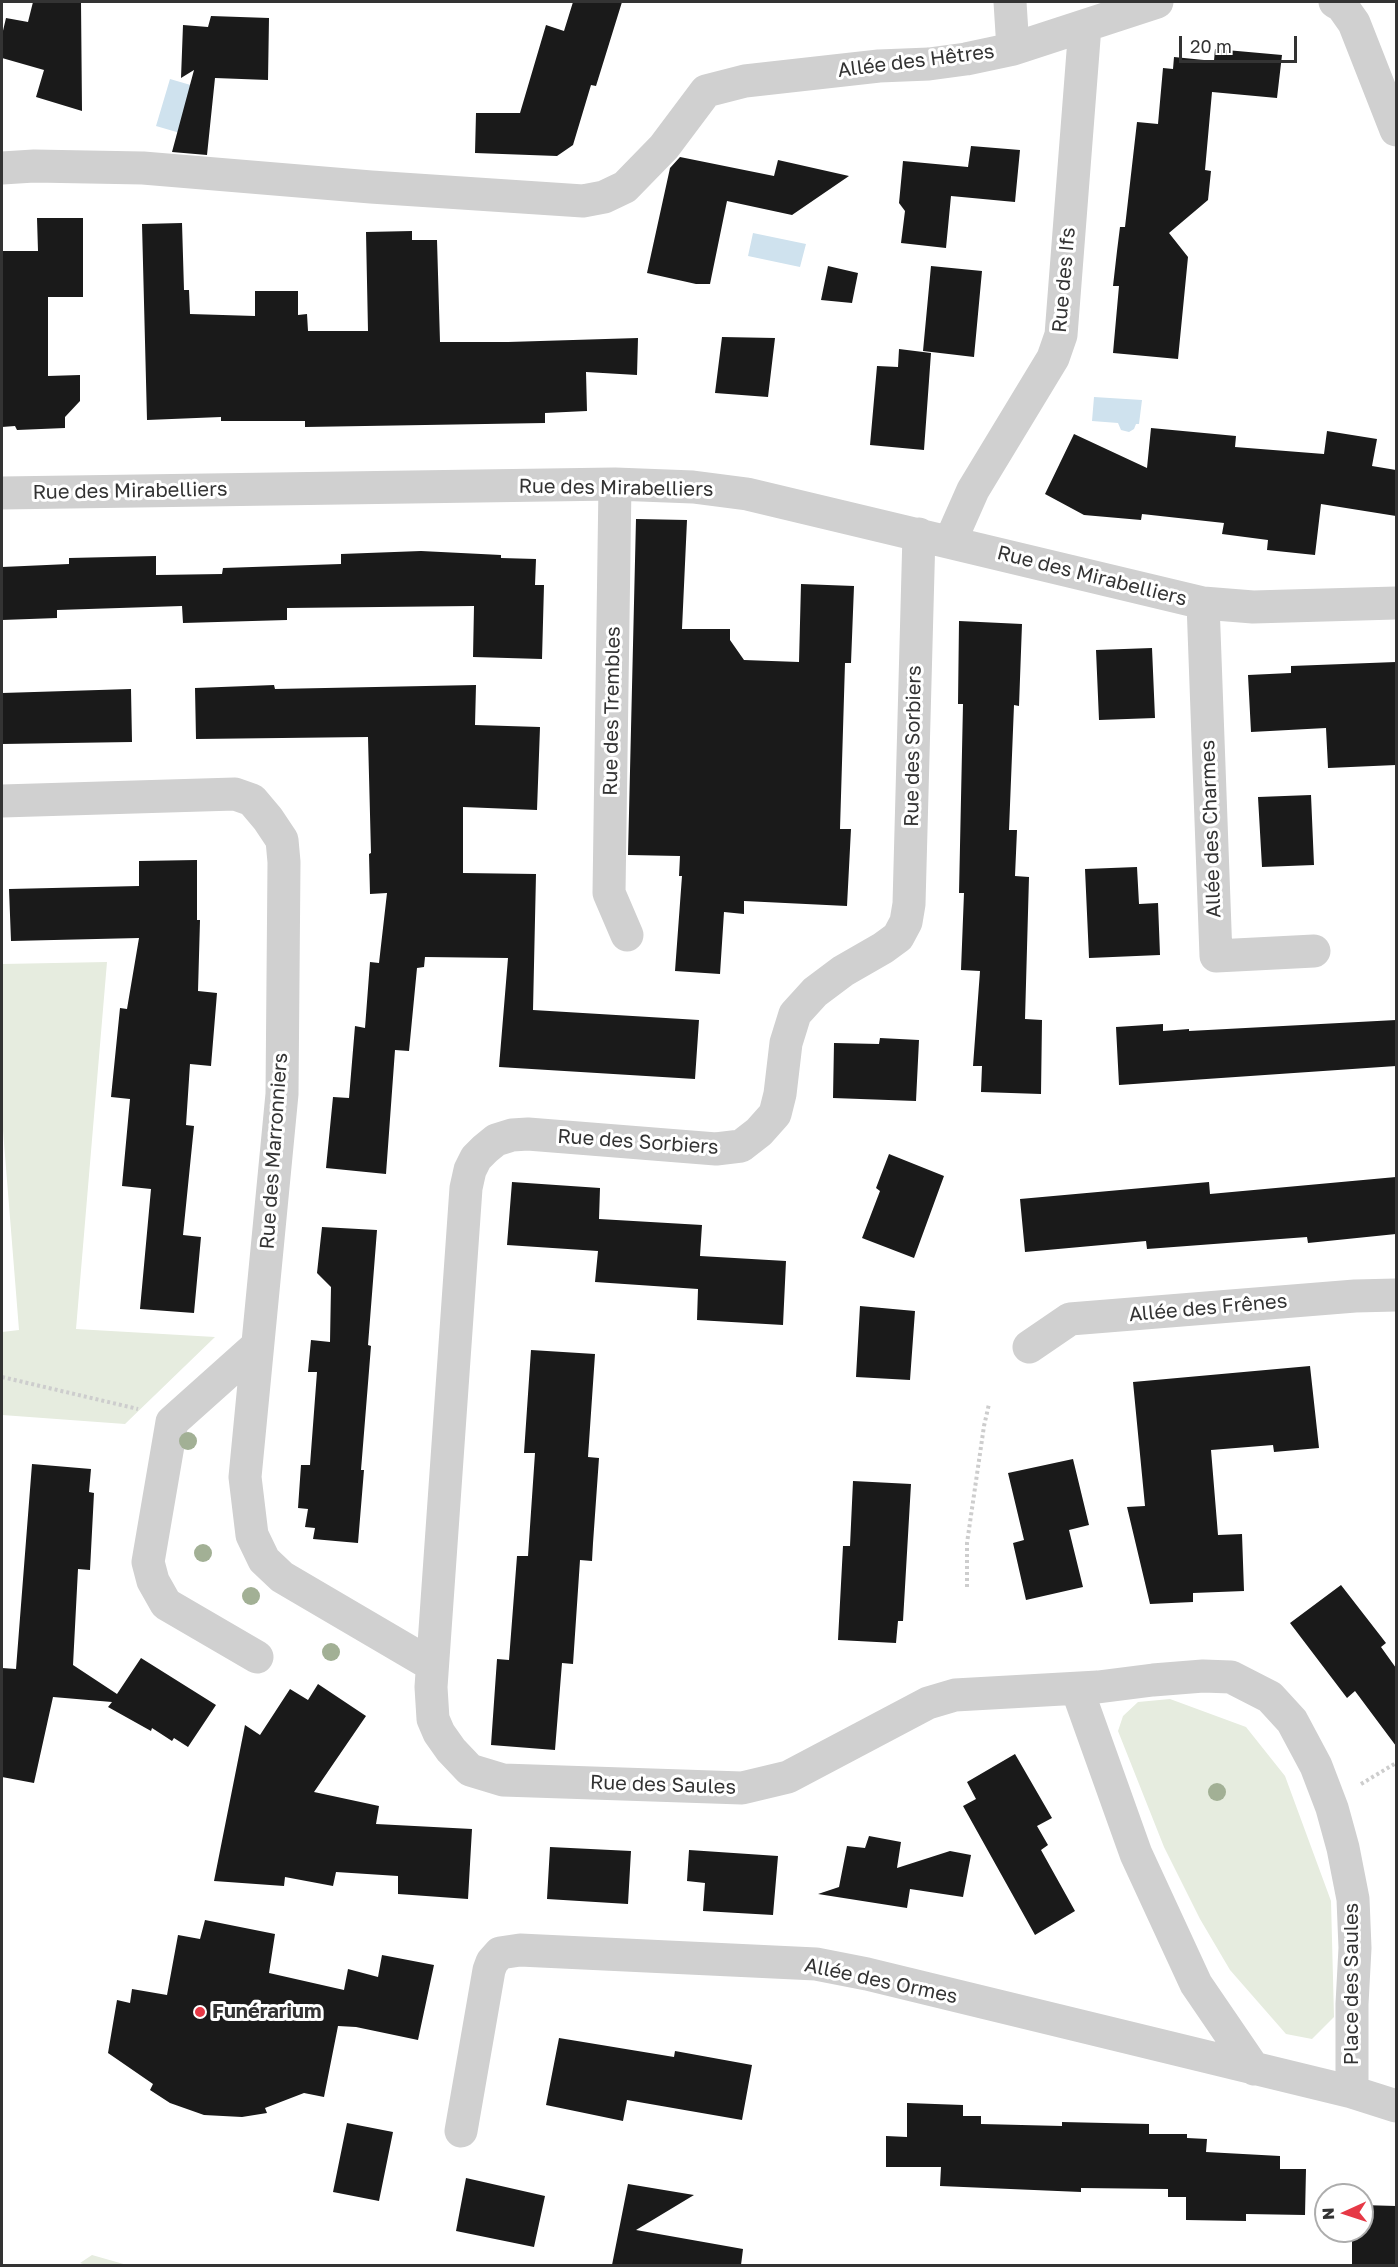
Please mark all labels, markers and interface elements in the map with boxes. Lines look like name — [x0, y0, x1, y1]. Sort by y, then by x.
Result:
scale bar — [1182, 24, 1300, 62]
text: 20 m — [1190, 35, 1232, 57]
street label: Allée des Hêtres — [836, 39, 996, 83]
street label: Rue des Ifs — [1047, 226, 1081, 334]
street label: Rue des Mirabelliers — [518, 474, 714, 502]
street label: Rue des Mirabelliers — [32, 477, 228, 505]
street label: Rue des Mirabelliers — [995, 541, 1189, 611]
street label: Rue des Trembles — [599, 626, 625, 796]
street label: Rue des Sorbiers — [900, 665, 926, 827]
street label: Allée des Charmes — [1196, 740, 1226, 918]
street label: Rue des Marronniers — [255, 1052, 293, 1250]
street label: Rue des Sorbiers — [557, 1124, 719, 1160]
street label: Allée des Frênes — [1128, 1289, 1288, 1327]
street label: Rue des Saules — [590, 1770, 736, 1800]
street label: Place des Saules — [1340, 1903, 1364, 2065]
street label: Allée des Ormes — [802, 1953, 960, 2009]
place label: Funérarium — [212, 2000, 321, 2024]
marker: Funérarium — [193, 2005, 207, 2019]
north arrow — [1314, 2183, 1374, 2243]
text: N — [1318, 2207, 1338, 2220]

